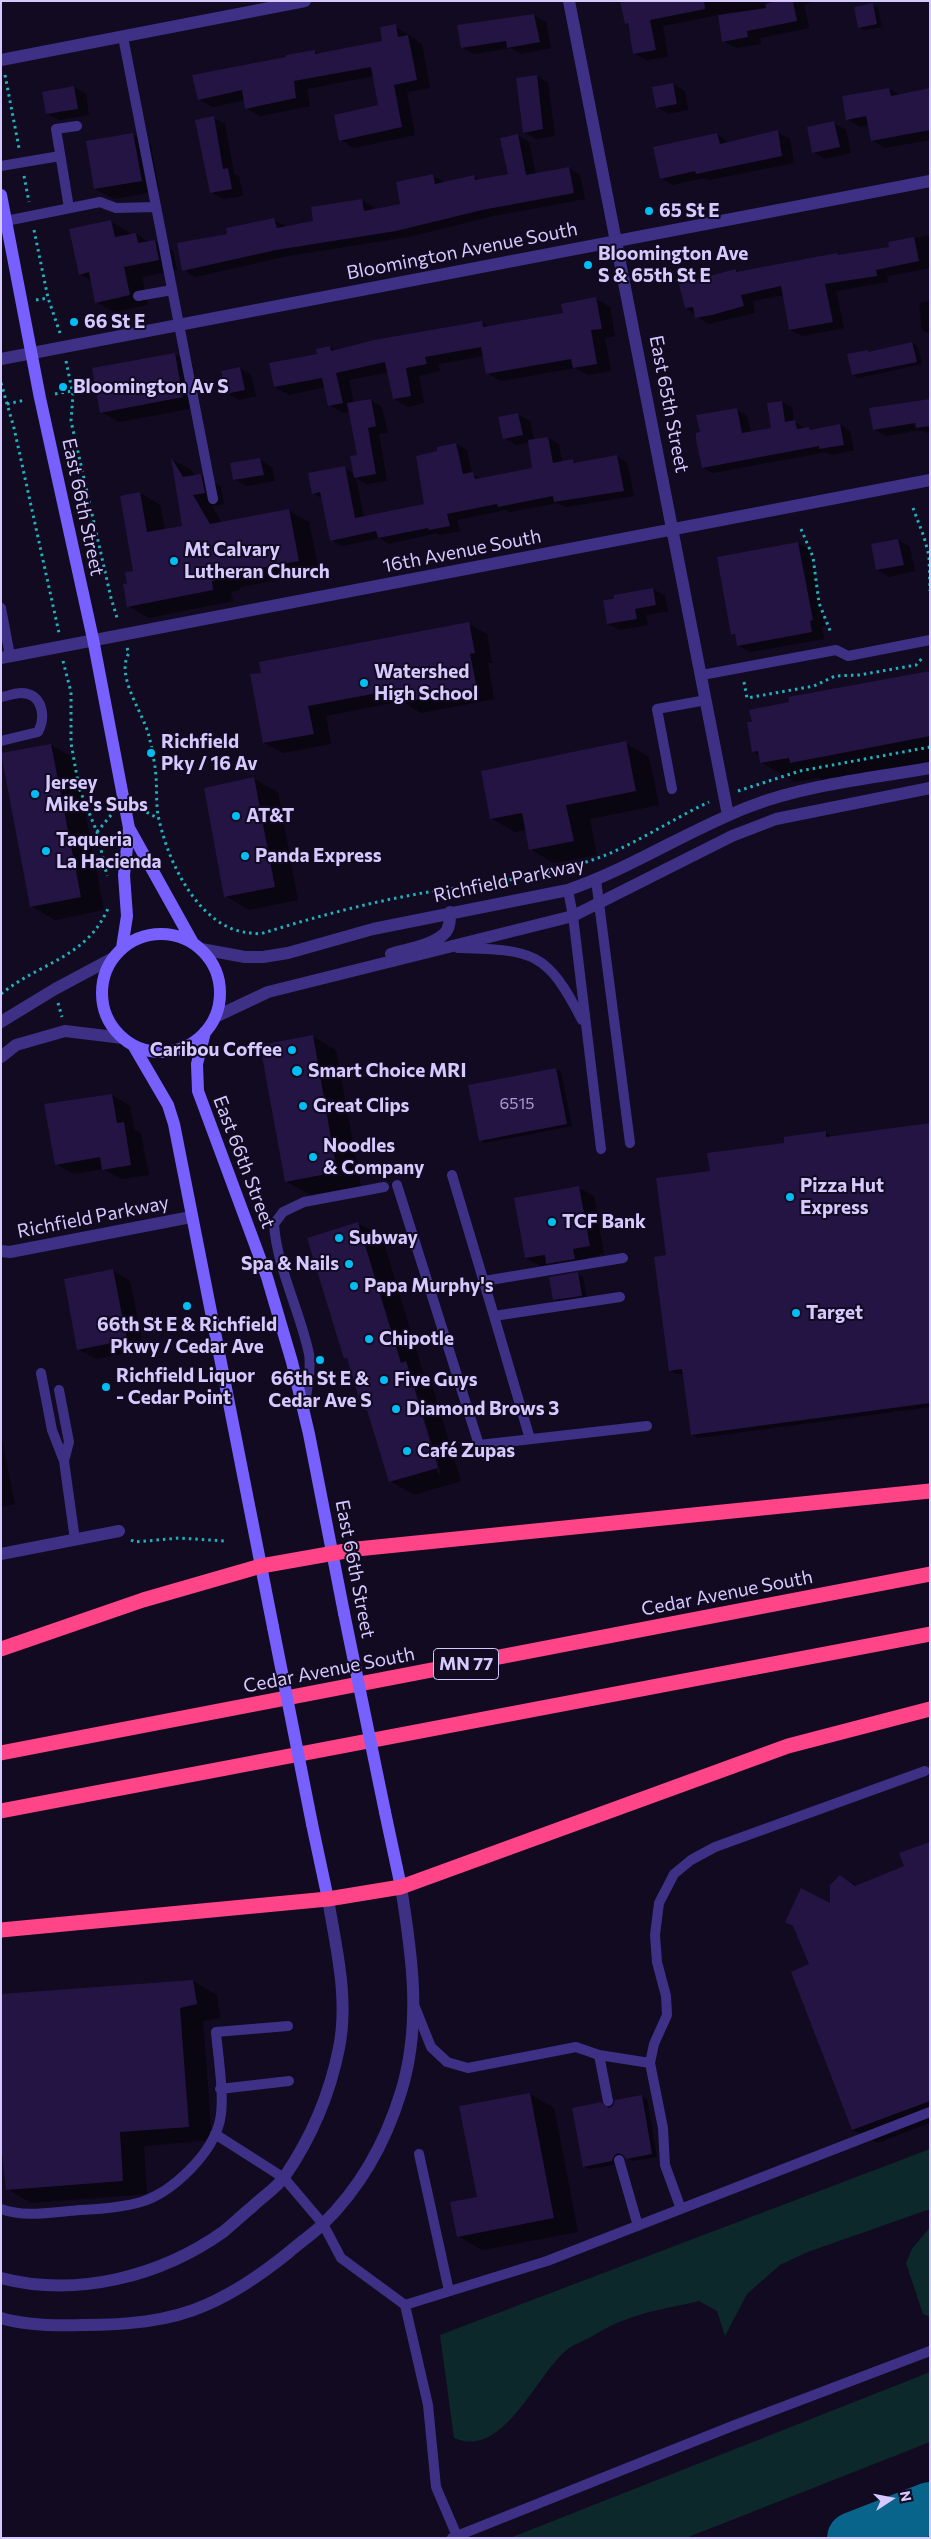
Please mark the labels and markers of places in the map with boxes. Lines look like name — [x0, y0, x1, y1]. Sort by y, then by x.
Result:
place label: 65 St E — [659, 200, 720, 222]
marker: 65 St E — [643, 205, 655, 217]
place label: Bloomington Ave S & 65th St E — [598, 243, 748, 287]
marker: Bloomington Ave S & 65th St E — [582, 259, 594, 271]
place label: 66 St E — [84, 311, 145, 333]
marker: 66 St E — [68, 316, 80, 328]
place label: Bloomington Av S — [73, 376, 229, 398]
marker: Bloomington Av S — [57, 381, 69, 393]
place label: Mt Calvary Lutheran Church — [184, 539, 330, 583]
marker: Mt Calvary Lutheran Church — [168, 555, 180, 567]
place label: Watershed High School — [374, 661, 478, 705]
marker: Watershed High School — [358, 677, 370, 689]
place label: Richfield Pky / 16 Av — [161, 731, 258, 775]
marker: Richfield Pky / 16 Av — [145, 747, 157, 759]
place label: Jersey Mike's Subs — [45, 772, 148, 816]
marker: Jersey Mike's Subs — [29, 788, 41, 800]
place label: AT&T — [246, 805, 294, 827]
marker: AT&T — [230, 810, 242, 822]
place label: Taqueria La Hacienda — [56, 829, 162, 873]
marker: Taqueria La Hacienda — [40, 845, 52, 857]
place label: Panda Express — [255, 845, 382, 867]
marker: Panda Express — [239, 850, 251, 862]
place label: Caribou Coffee — [150, 1039, 282, 1061]
marker: Caribou Coffee — [286, 1044, 298, 1056]
place label: Smart Choice MRI — [308, 1060, 466, 1082]
marker: Smart Choice MRI — [290, 1064, 304, 1078]
place label: Great Clips — [313, 1095, 409, 1117]
marker: Great Clips — [297, 1100, 309, 1112]
place label: Noodles & Company — [323, 1135, 424, 1179]
marker: Noodles & Company — [307, 1151, 319, 1163]
place label: Pizza Hut Express — [800, 1175, 884, 1219]
marker: Pizza Hut Express — [784, 1191, 796, 1203]
place label: TCF Bank — [562, 1211, 646, 1233]
marker: TCF Bank — [546, 1216, 558, 1228]
place label: Subway — [349, 1227, 418, 1249]
marker: Subway — [333, 1232, 345, 1244]
place label: Spa & Nails — [241, 1253, 339, 1275]
marker: Spa & Nails — [343, 1258, 355, 1270]
place label: Papa Murphy's — [364, 1275, 494, 1297]
marker: Papa Murphy's — [348, 1280, 360, 1292]
marker: 66th St E & Richfield Pkwy / Cedar Ave — [181, 1300, 193, 1312]
place label: Target — [806, 1302, 863, 1324]
marker: Target — [790, 1307, 802, 1319]
place label: 66th St E & Richfield Pkwy / Cedar Ave — [97, 1314, 277, 1358]
place label: Chipotle — [379, 1328, 454, 1350]
marker: Chipotle — [363, 1333, 375, 1345]
marker: 66th St E & Cedar Ave S — [314, 1354, 326, 1366]
place label: Richfield Liquor - Cedar Point — [116, 1365, 255, 1409]
place label: 66th St E & Cedar Ave S — [268, 1368, 372, 1412]
place label: Five Guys — [394, 1369, 478, 1391]
marker: Five Guys — [378, 1374, 390, 1386]
marker: Richfield Liquor - Cedar Point — [100, 1381, 112, 1393]
place label: Diamond Brows 3 — [406, 1398, 559, 1420]
marker: Diamond Brows 3 — [390, 1403, 402, 1415]
place label: Café Zupas — [417, 1440, 515, 1462]
marker: Café Zupas — [401, 1445, 413, 1457]

